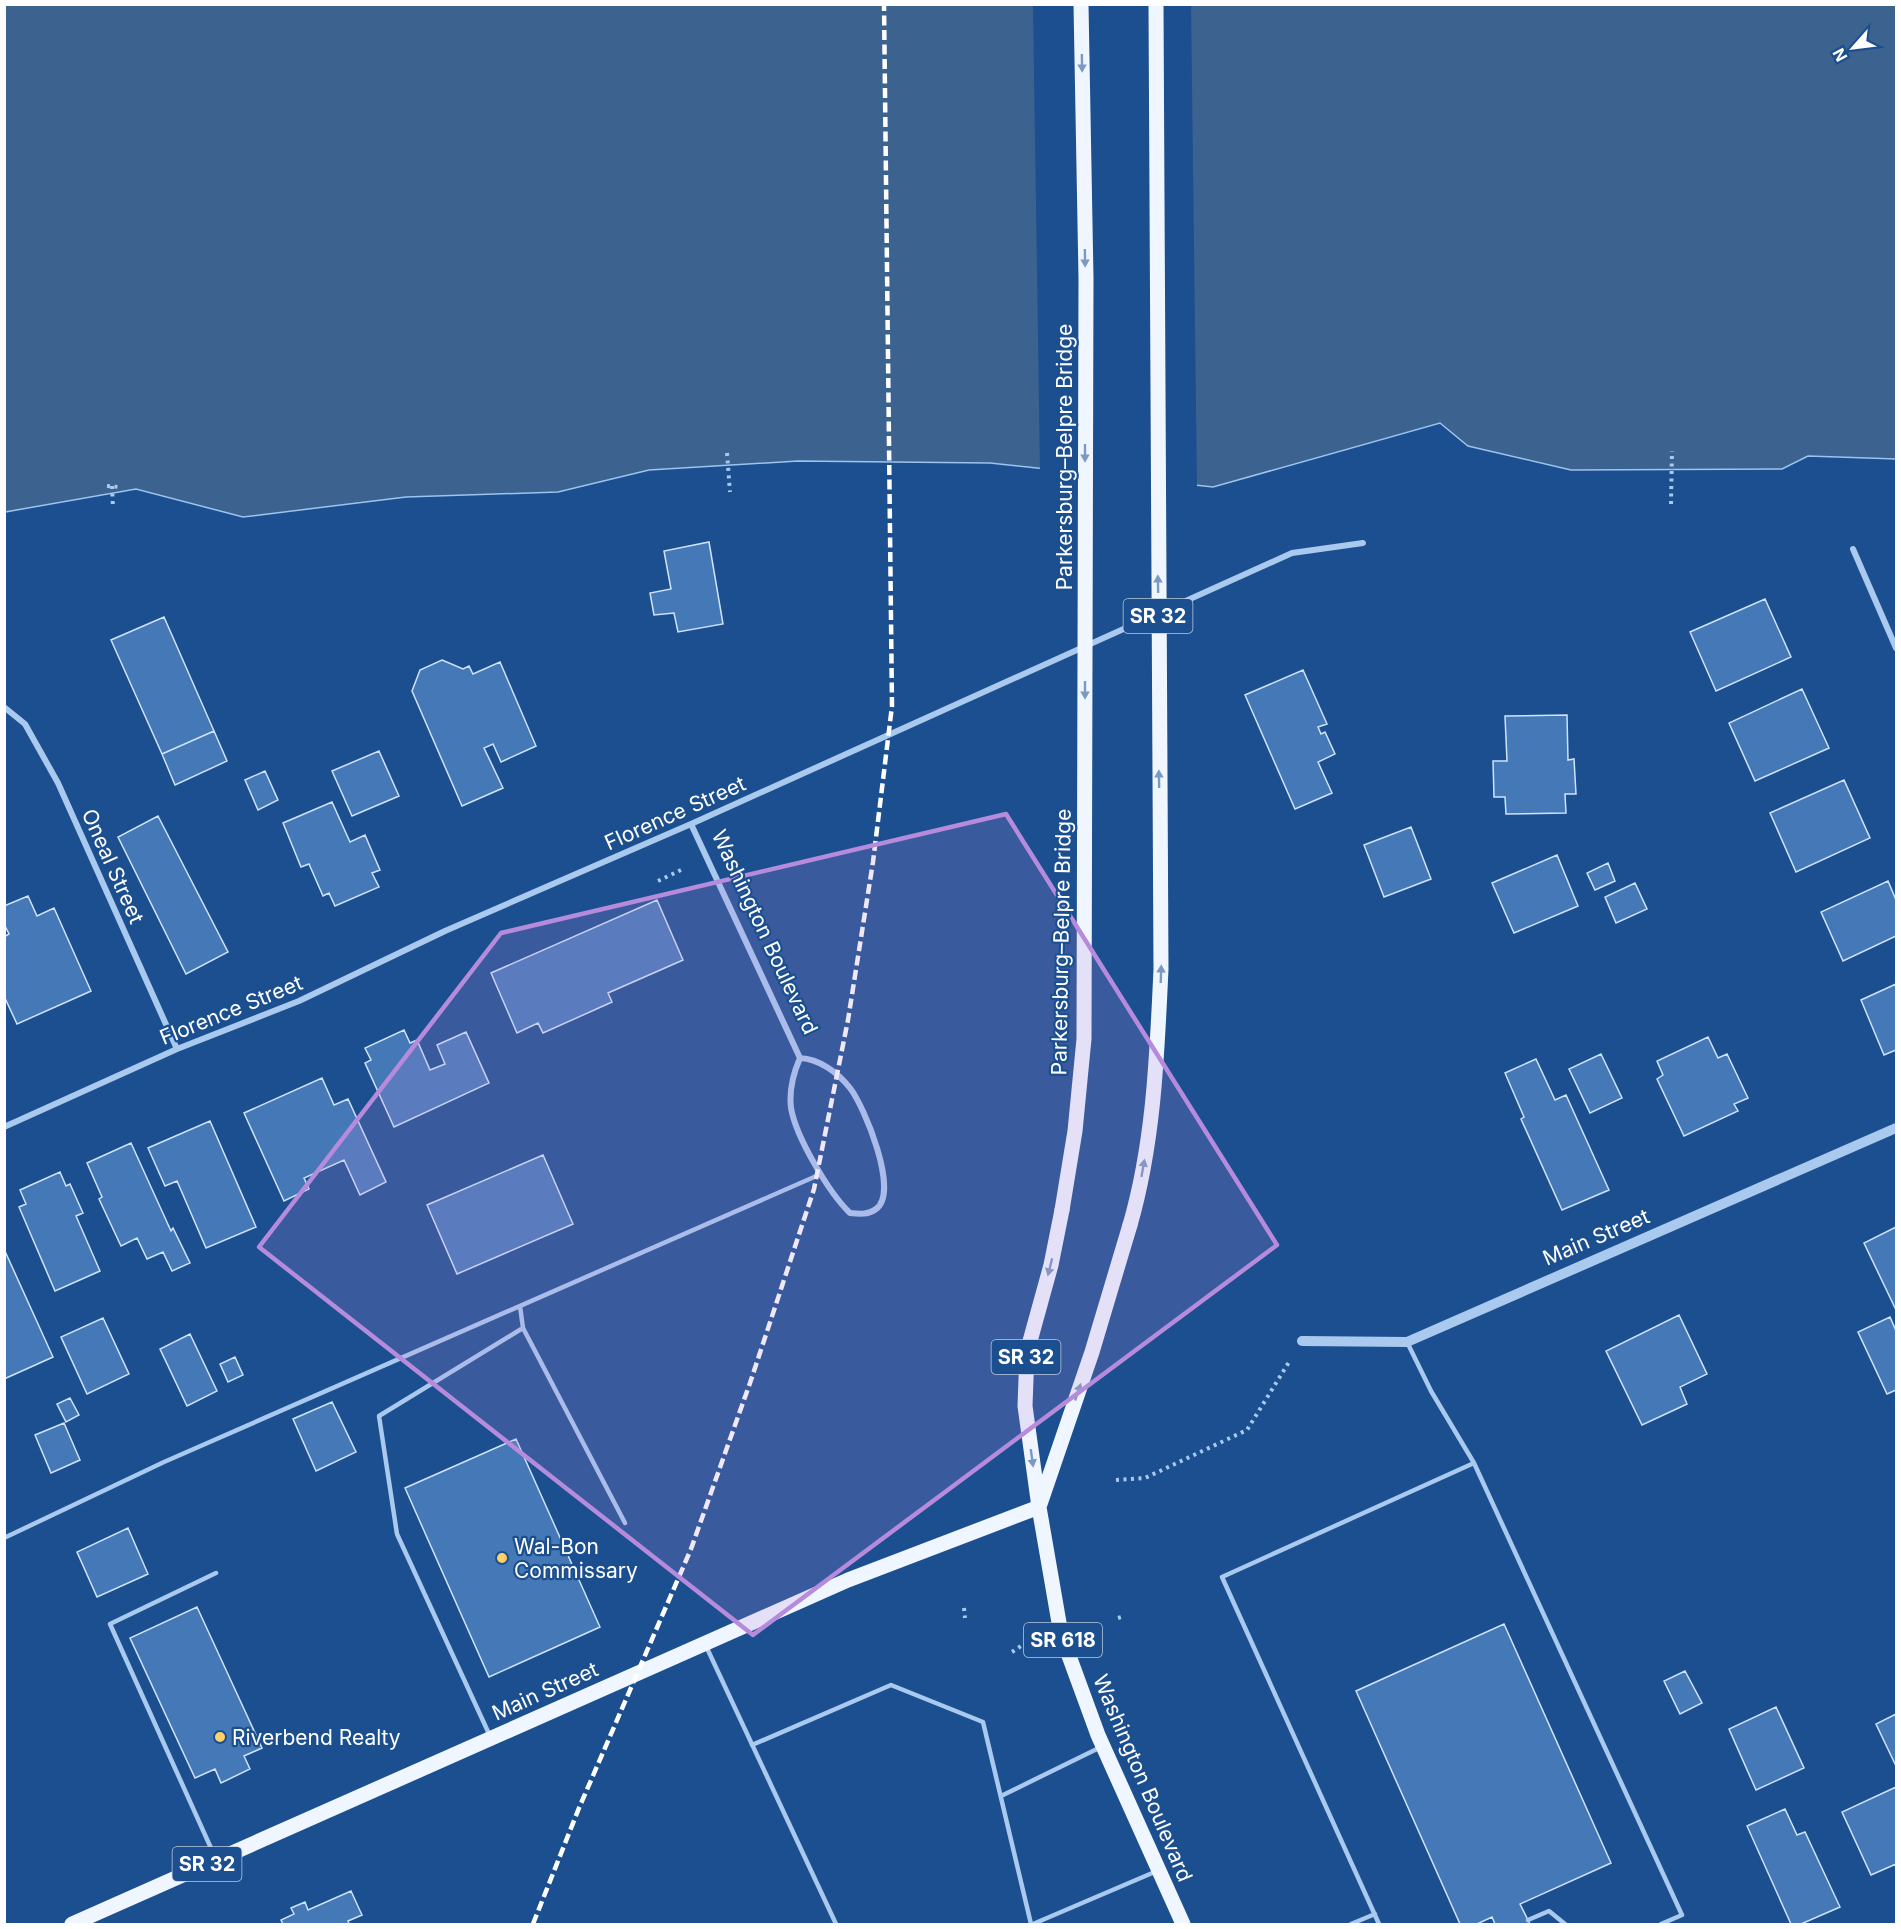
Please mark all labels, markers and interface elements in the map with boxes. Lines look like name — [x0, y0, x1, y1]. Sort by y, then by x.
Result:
north arrow — [1823, 18, 1883, 78]
text: N — [1828, 45, 1851, 65]
one-way arrow — [1077, 53, 1087, 72]
one-way arrow — [1080, 248, 1090, 267]
street label: Parkersburg–Belpre Bridge — [1052, 324, 1077, 590]
one-way arrow — [1080, 443, 1090, 462]
one-way arrow — [1153, 575, 1163, 594]
road number: SR 32 — [1124, 599, 1192, 633]
one-way arrow — [1080, 680, 1090, 699]
one-way arrow — [1155, 770, 1164, 789]
street label: Florence Street — [601, 771, 749, 855]
street label: Oneal Street — [77, 805, 149, 927]
street label: Parkersburg–Belpre Bridge — [1046, 808, 1076, 1076]
street label: Washington Boulevard — [707, 826, 823, 1038]
one-way arrow — [1156, 965, 1165, 984]
street label: Florence Street — [156, 970, 306, 1050]
one-way arrow — [1139, 1158, 1148, 1177]
street label: Main Street — [1539, 1203, 1653, 1271]
one-way arrow — [1045, 1258, 1055, 1276]
road number: SR 32 — [992, 1340, 1060, 1374]
one-way arrow — [1074, 1383, 1084, 1401]
one-way arrow — [1027, 1449, 1036, 1468]
place label: Wal-Bon Commissary — [514, 1534, 638, 1583]
marker: Wal-Bon Commissary — [495, 1551, 509, 1565]
road number: SR 618 — [1024, 1623, 1102, 1657]
street label: Main Street — [488, 1656, 602, 1725]
street label: Washington Boulevard — [1088, 1671, 1198, 1885]
place label: Riverbend Realty — [232, 1725, 401, 1750]
marker: Riverbend Realty — [213, 1730, 227, 1744]
road number: SR 32 — [172, 1847, 242, 1881]

